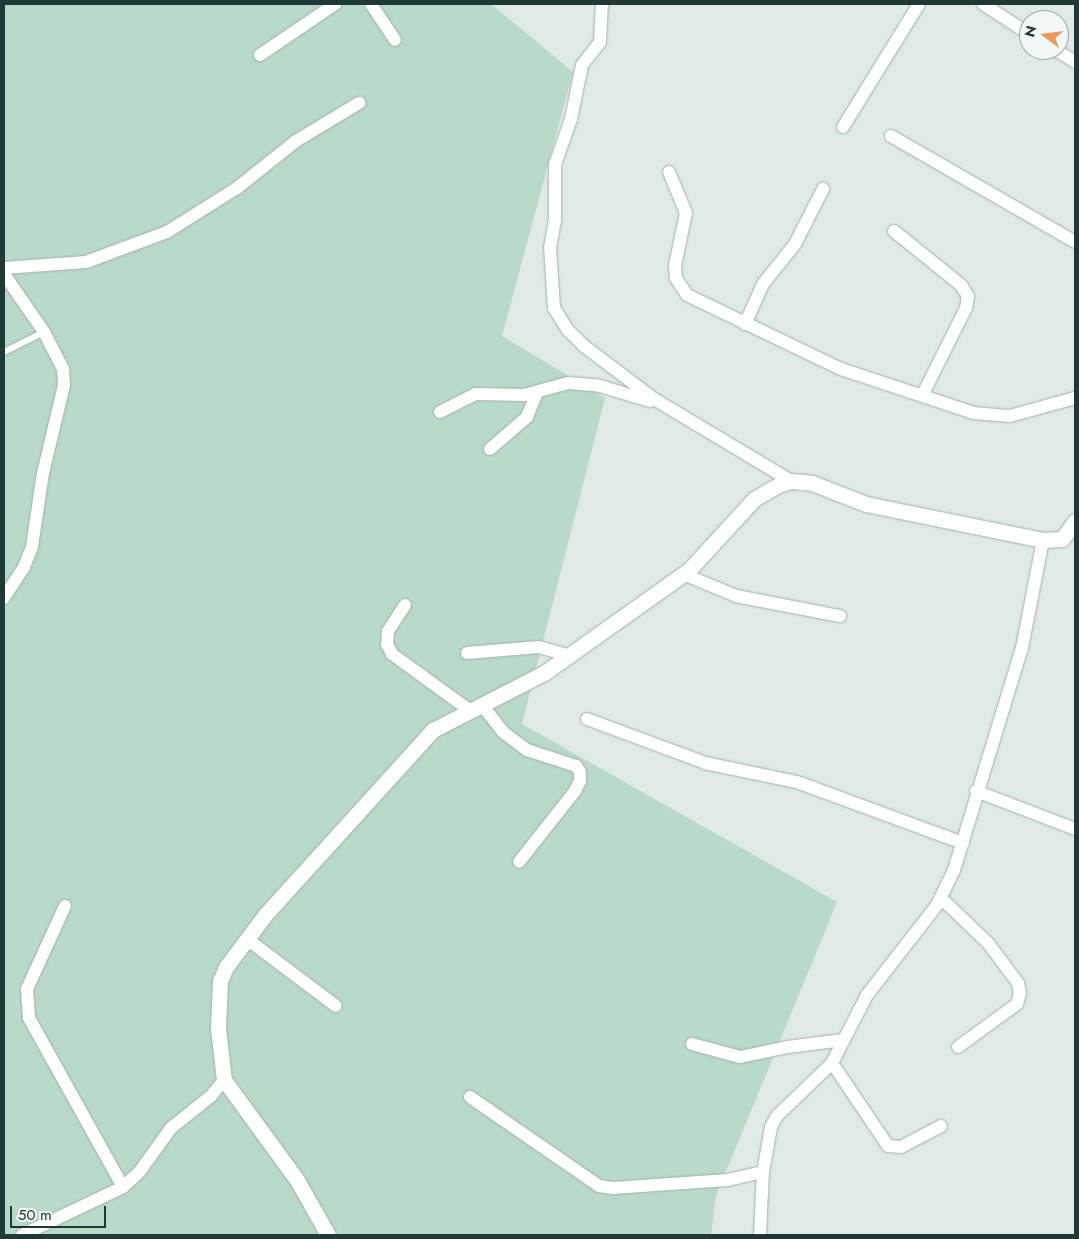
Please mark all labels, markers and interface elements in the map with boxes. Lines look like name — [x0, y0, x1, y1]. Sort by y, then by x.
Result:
north arrow — [1019, 10, 1069, 60]
text: N — [1019, 23, 1042, 39]
scale bar — [12, 1196, 109, 1228]
text: 50 m — [18, 1204, 52, 1226]

